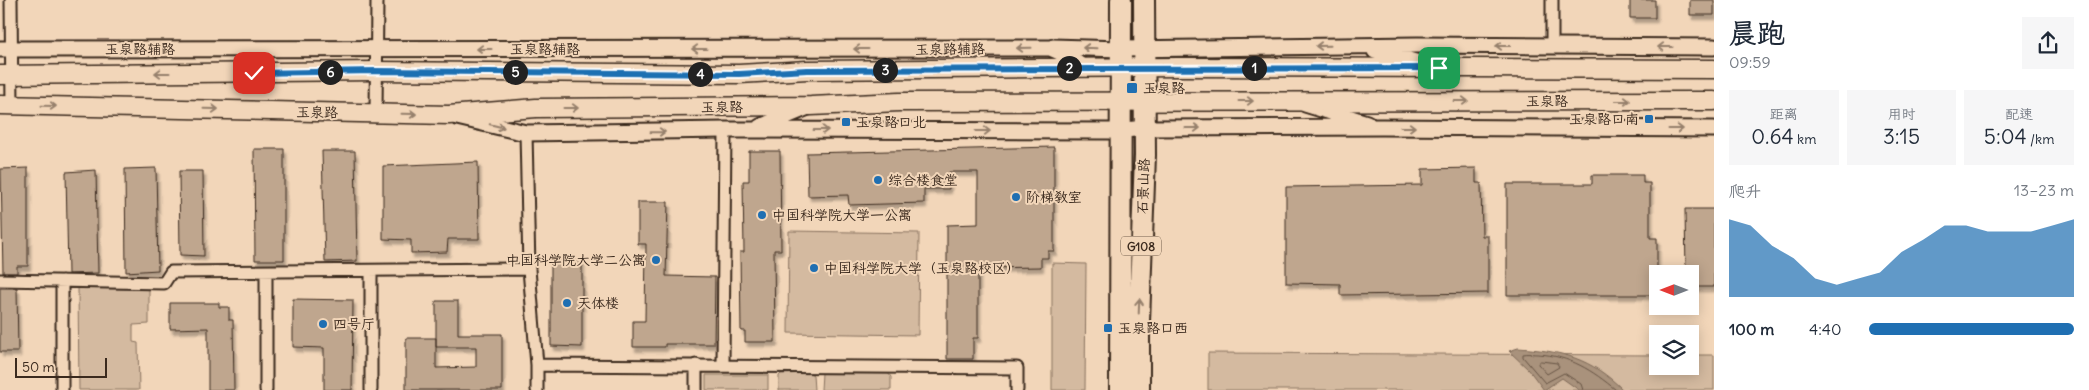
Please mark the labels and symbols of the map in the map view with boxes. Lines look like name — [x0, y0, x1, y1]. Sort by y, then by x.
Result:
street label: 玉泉路辅路 — [915, 39, 985, 59]
street label: 玉泉路辅路 — [105, 40, 175, 58]
street label: 玉泉路辅路 — [510, 40, 580, 58]
one-way arrow — [1315, 41, 1332, 51]
one-way arrow — [1495, 41, 1512, 51]
one-way arrow — [1658, 42, 1674, 52]
one-way arrow — [1016, 43, 1032, 53]
one-way arrow — [1083, 43, 1099, 53]
one-way arrow — [476, 44, 492, 54]
one-way arrow — [691, 44, 707, 54]
one-way arrow — [853, 44, 870, 54]
pin — [1418, 47, 1460, 89]
pin — [233, 52, 275, 94]
pin: 2 — [1056, 56, 1082, 80]
pin: 1 — [1242, 56, 1266, 80]
pin: 3 — [872, 58, 898, 82]
pin: 6 — [318, 60, 342, 84]
pin: 5 — [502, 60, 528, 84]
pin: 4 — [688, 62, 712, 86]
one-way arrow — [154, 68, 170, 78]
place label: 玉泉路 — [1143, 79, 1185, 97]
marker: 玉泉路 — [1125, 81, 1139, 95]
street label: 玉泉路 — [1526, 92, 1568, 110]
one-way arrow — [1238, 96, 1254, 106]
one-way arrow — [1452, 96, 1469, 106]
one-way arrow — [1615, 96, 1631, 106]
street label: 玉泉路 — [701, 98, 743, 116]
one-way arrow — [40, 101, 56, 111]
street label: 玉泉路 — [296, 103, 338, 121]
one-way arrow — [562, 103, 579, 113]
one-way arrow — [202, 104, 219, 114]
one-way arrow — [400, 109, 416, 119]
place label: 玉泉路口南 — [1569, 110, 1639, 128]
place label: 玉泉路口北 — [856, 113, 926, 131]
marker: 玉泉路口南 — [1643, 113, 1655, 125]
marker: 玉泉路口北 — [840, 116, 852, 128]
one-way arrow — [488, 122, 504, 131]
one-way arrow — [1400, 122, 1416, 132]
one-way arrow — [1185, 123, 1201, 133]
one-way arrow — [1668, 124, 1684, 134]
one-way arrow — [812, 125, 829, 135]
one-way arrow — [975, 126, 991, 136]
one-way arrow — [650, 127, 666, 137]
street label: 石景山路 — [1133, 158, 1153, 214]
place label: 综合楼食堂 — [888, 171, 958, 189]
marker: 综合楼食堂 — [872, 174, 884, 186]
place label: 阶梯教室 — [1026, 188, 1082, 206]
marker: 阶梯教室 — [1010, 191, 1022, 203]
place label: 中国科学院大学一公寓 — [772, 206, 912, 224]
marker: 中国科学院大学一公寓 — [756, 209, 768, 221]
road number: G108 — [1121, 237, 1161, 256]
place label: 中国科学院大学二公寓 — [506, 251, 646, 269]
marker: 中国科学院大学二公寓 — [650, 254, 662, 266]
place label: 中国科学院大学（玉泉路校区） — [824, 259, 1020, 277]
marker: 中国科学院大学（玉泉路校区） — [808, 262, 820, 274]
north arrow — [1649, 265, 1699, 315]
place label: 天体楼 — [577, 294, 619, 312]
marker: 天体楼 — [561, 297, 573, 309]
one-way arrow — [1135, 299, 1144, 315]
place label: 四号厅 — [333, 315, 375, 333]
marker: 四号厅 — [317, 318, 329, 330]
place label: 玉泉路口西 — [1118, 319, 1188, 337]
marker: 玉泉路口西 — [1102, 322, 1114, 334]
scale bar — [15, 355, 108, 378]

